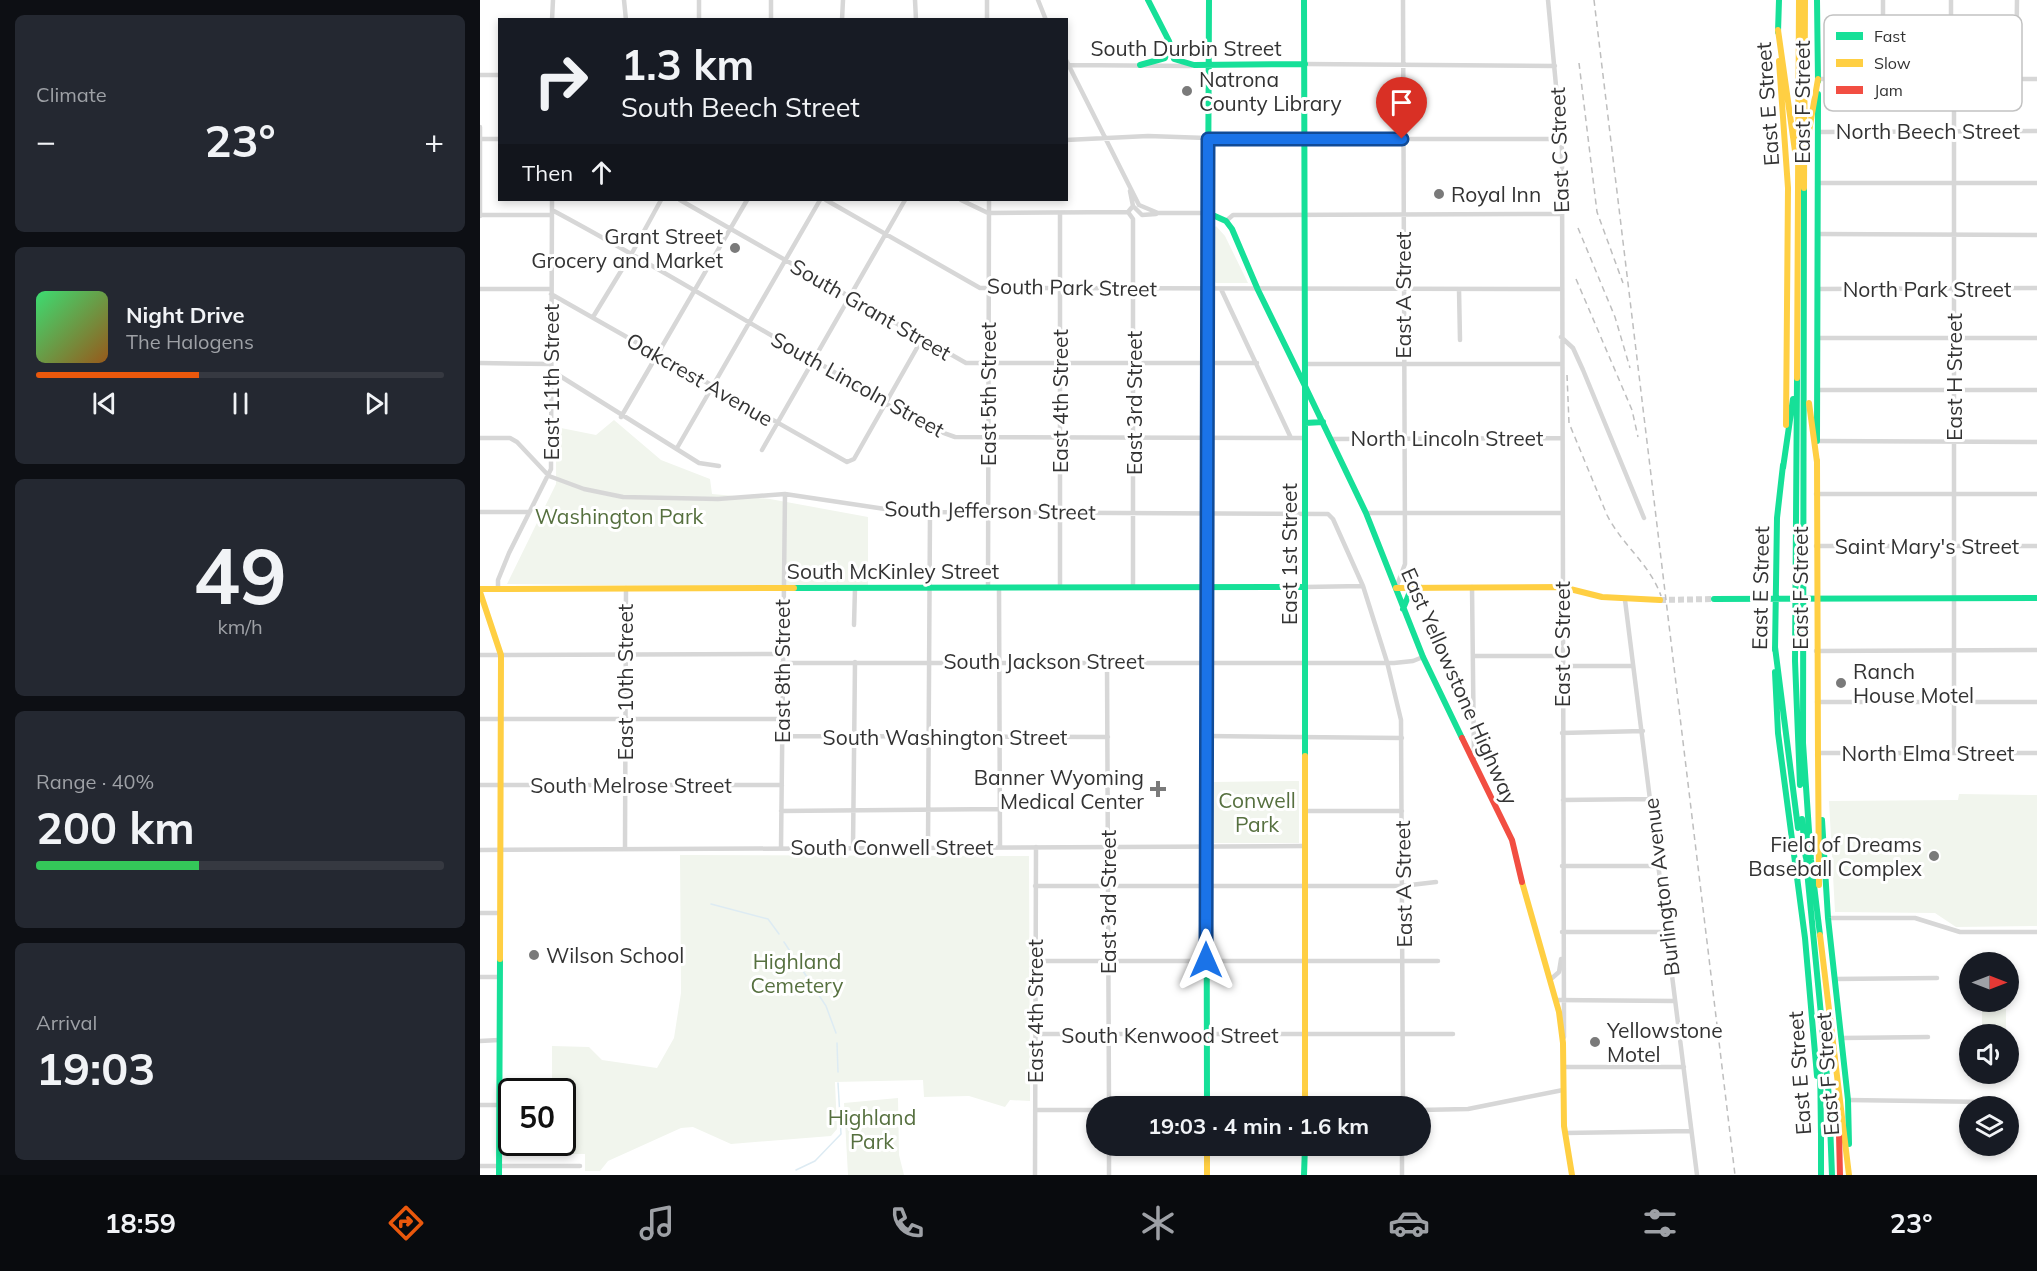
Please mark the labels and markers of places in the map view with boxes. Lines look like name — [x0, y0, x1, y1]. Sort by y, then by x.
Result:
place label: Natrona County Library — [1199, 66, 1342, 116]
pin — [1376, 77, 1427, 139]
marker: Natrona County Library — [1180, 84, 1194, 98]
place label: Royal Inn — [1451, 181, 1541, 207]
marker: Royal Inn — [1432, 187, 1446, 201]
place label: Grant Street Grocery and Market — [531, 223, 723, 273]
marker: Grant Street Grocery and Market — [728, 241, 742, 255]
place label: Ranch House Motel — [1853, 658, 1974, 708]
marker: Ranch House Motel — [1834, 676, 1848, 690]
place label: Banner Wyoming Medical Center — [974, 764, 1144, 814]
marker: Banner Wyoming Medical Center — [1149, 780, 1167, 798]
place label: Field of Dreams Baseball Complex — [1748, 831, 1922, 881]
marker: Field of Dreams Baseball Complex — [1927, 849, 1941, 863]
place label: Wilson School — [546, 942, 684, 968]
marker: Wilson School — [527, 948, 541, 962]
place label: Yellowstone Motel — [1606, 1017, 1723, 1067]
marker: Yellowstone Motel — [1588, 1035, 1602, 1049]

